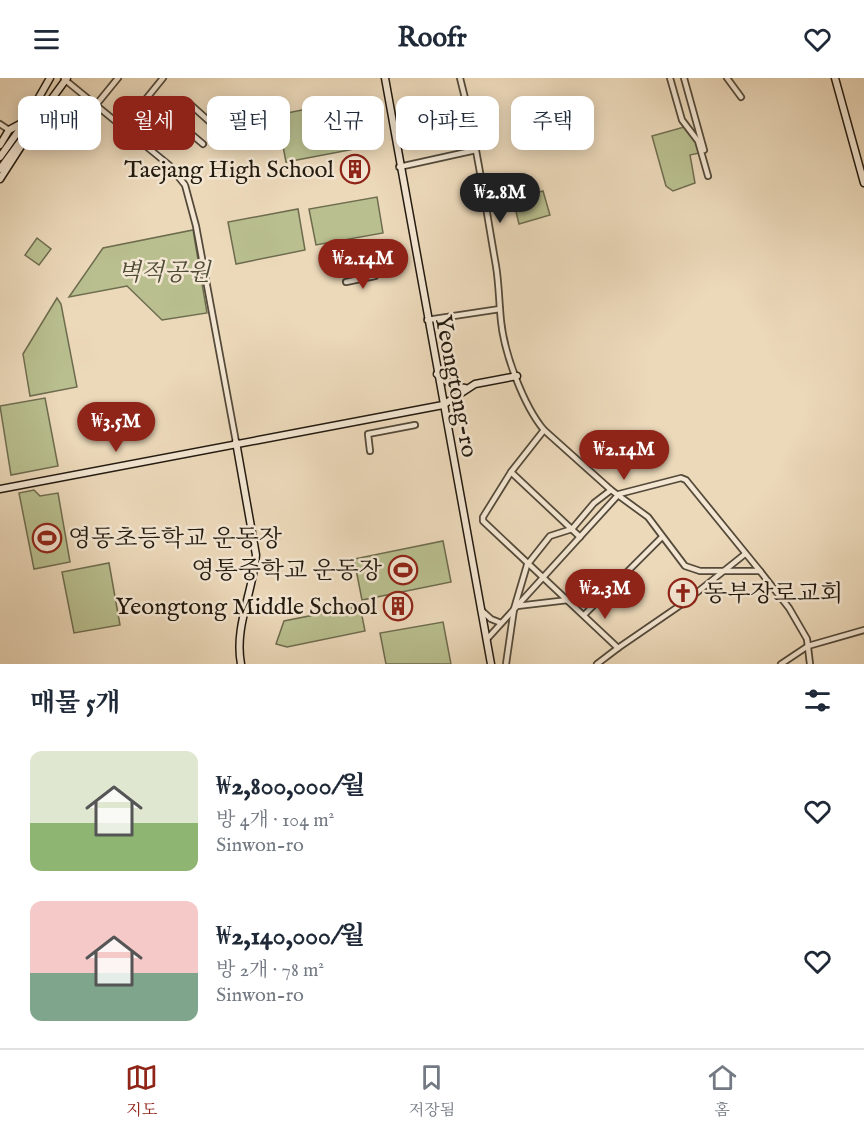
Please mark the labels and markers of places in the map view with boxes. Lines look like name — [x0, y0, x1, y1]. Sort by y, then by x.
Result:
building icon: Taejang High School — [339, 153, 371, 185]
place label: Taejang High School — [124, 155, 334, 186]
pin: ₩2.8M — [458, 173, 542, 224]
pin: ₩2.14M — [314, 239, 412, 290]
pin: ₩3.5M — [74, 402, 158, 453]
pin: ₩2.14M — [575, 430, 673, 481]
sports icon: 영동초등학교 운동장 — [31, 522, 63, 554]
place label: 영동초등학교 운동장 — [68, 524, 283, 555]
sports icon: 영통중학교 운동장 — [387, 554, 419, 586]
place label: 영통중학교 운동장 — [191, 556, 383, 587]
pin: ₩2.3M — [563, 569, 647, 620]
church icon: 동부장로교회 — [667, 577, 699, 609]
place label: 동부장로교회 — [704, 579, 843, 610]
building icon: Yeongtong Middle School — [382, 590, 414, 622]
place label: Yeongtong Middle School — [115, 592, 377, 623]

